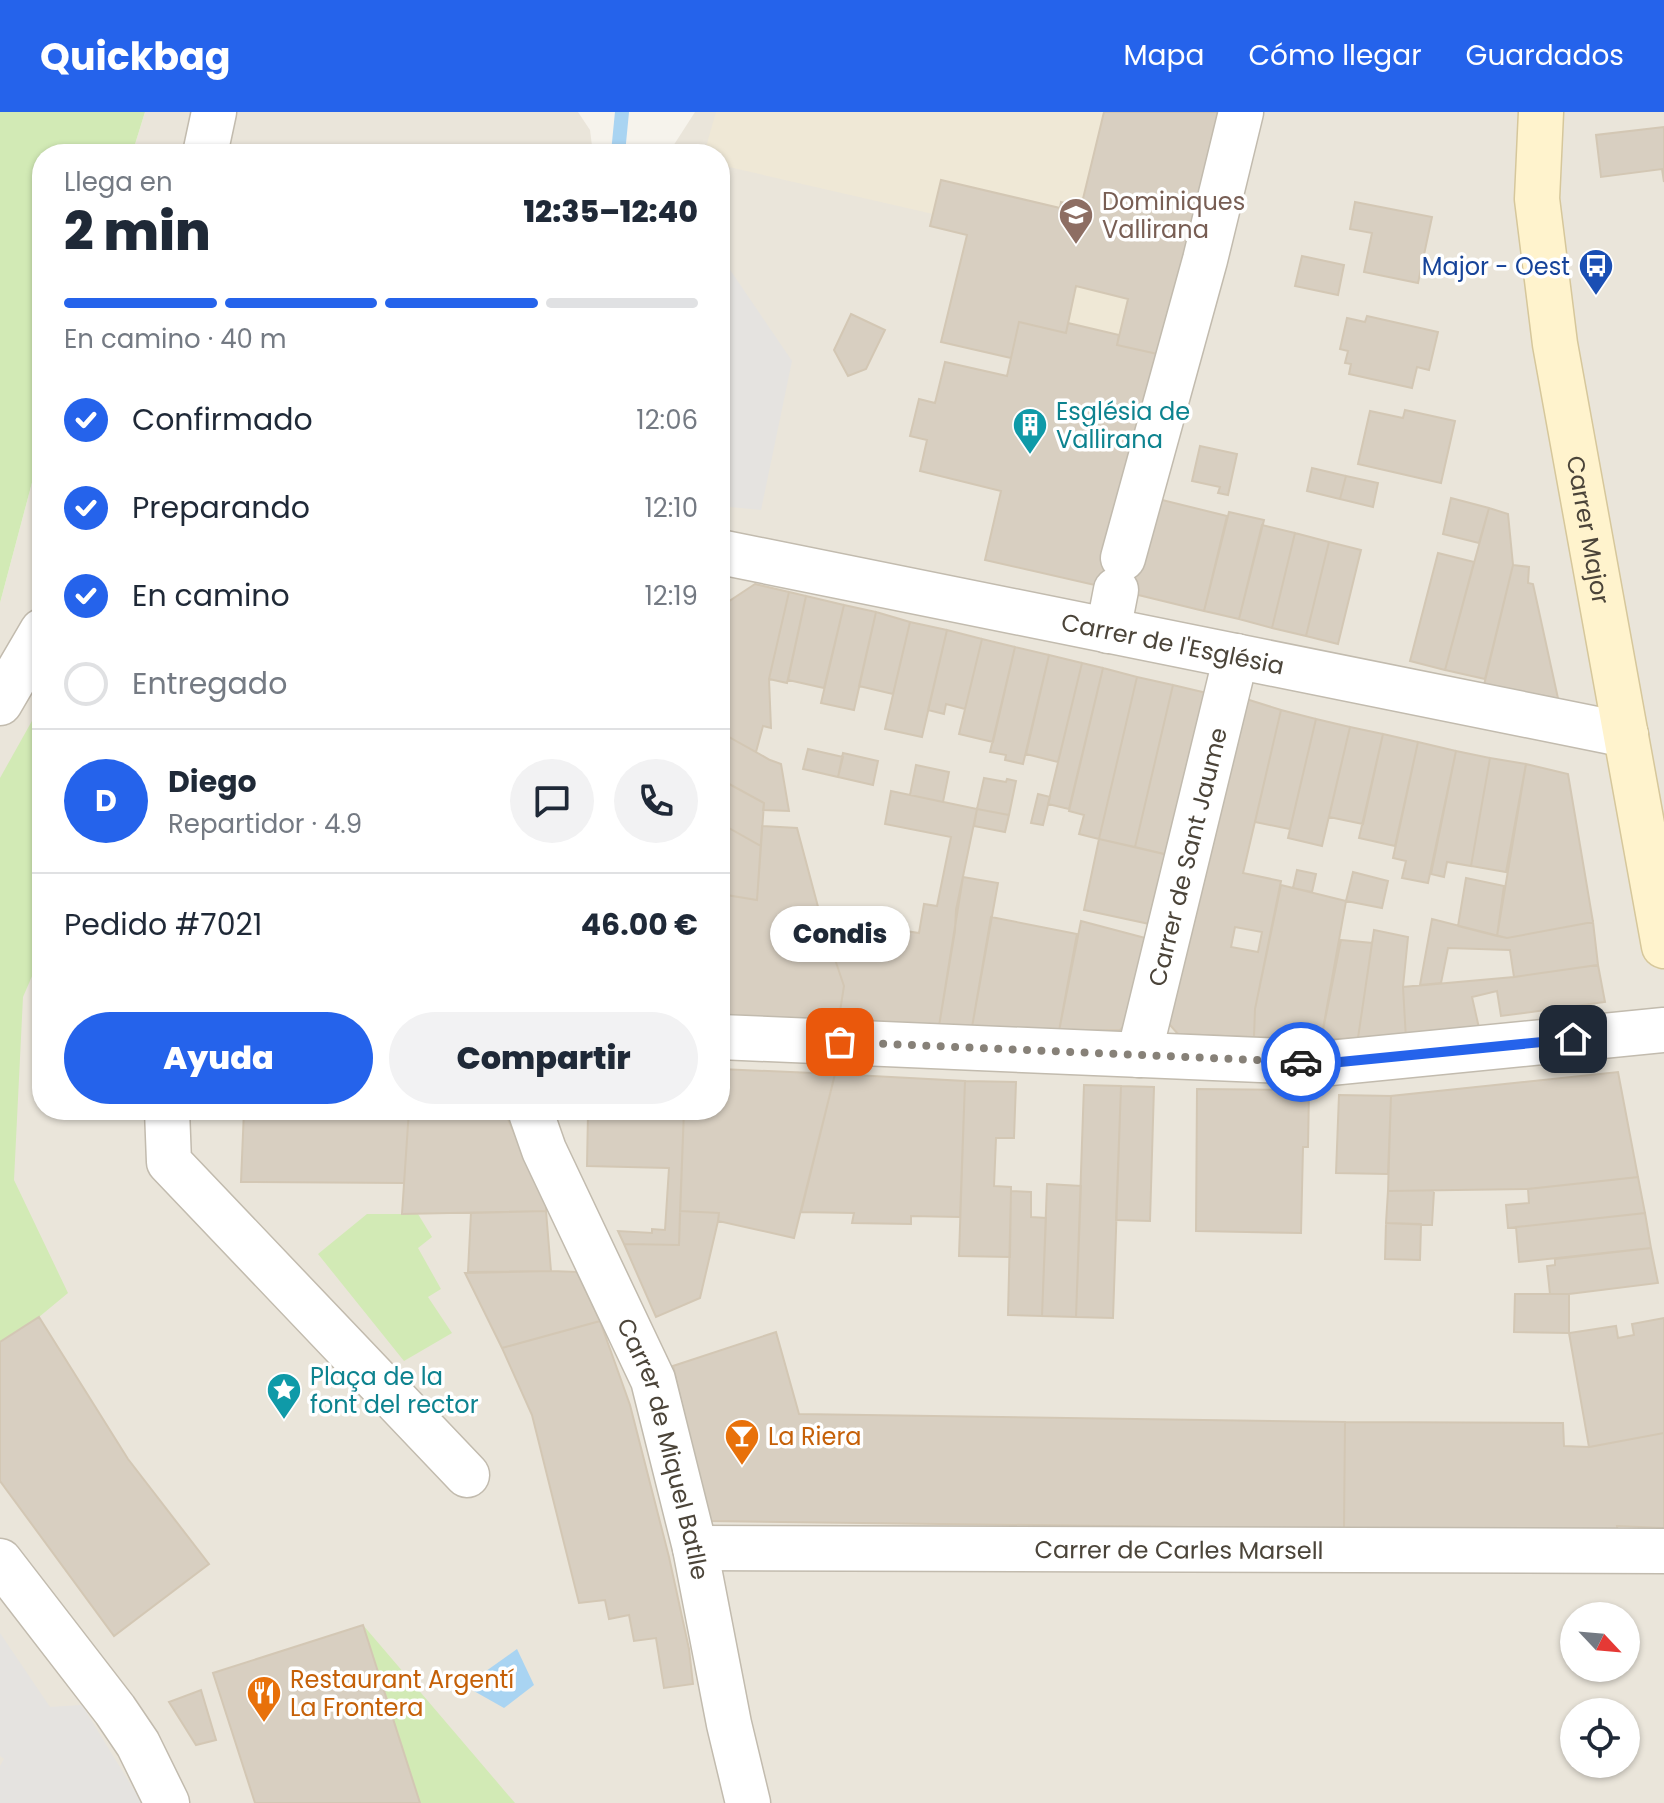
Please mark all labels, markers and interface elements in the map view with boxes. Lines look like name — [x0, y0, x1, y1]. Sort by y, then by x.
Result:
text: Quickbag — [40, 30, 231, 83]
text: Mapa — [1123, 36, 1204, 75]
text: Cómo llegar — [1248, 36, 1422, 75]
text: Guardados — [1466, 36, 1624, 75]
text: Llega en — [64, 164, 173, 200]
place label: Dominiques Vallirana — [1102, 185, 1245, 246]
text: 12:35–12:40 — [523, 190, 698, 233]
text: 2 min — [64, 195, 211, 268]
school or university icon: Dominiques Vallirana — [1057, 196, 1095, 246]
bus stop icon: Major - Oest — [1577, 247, 1615, 297]
place label: Major - Oest — [1422, 250, 1570, 283]
text: En camino · 40 m — [64, 321, 287, 357]
place label: Església de Vallirana — [1056, 395, 1190, 456]
icon: check — [64, 398, 108, 442]
text: Confirmado — [132, 398, 313, 441]
text: 12:06 — [636, 402, 698, 438]
building icon: Església de Vallirana — [1011, 406, 1049, 456]
street label: Carrer Major — [1559, 453, 1618, 607]
icon: check — [64, 486, 108, 530]
text: Preparando — [132, 486, 310, 529]
text: 12:10 — [645, 490, 698, 526]
icon: check — [64, 574, 108, 618]
text: En camino — [132, 574, 290, 617]
text: 12:19 — [644, 578, 698, 614]
street label: Carrer de l'Església — [1058, 605, 1287, 682]
text: Entregado — [132, 662, 287, 705]
street label: Carrer de Sant Jaume — [1140, 724, 1235, 990]
button: chat — [510, 759, 594, 843]
button: phone — [614, 759, 698, 843]
text: Diego — [168, 760, 257, 803]
text: D — [95, 779, 117, 822]
text: Repartidor · 4.9 — [168, 806, 362, 842]
text: Pedido #7021 — [64, 903, 262, 946]
text: 46.00 € — [581, 903, 698, 946]
callout: Condis — [770, 906, 910, 962]
text: Condis — [793, 916, 887, 952]
pin — [1539, 1005, 1607, 1073]
pin — [806, 1008, 874, 1076]
button: Ayuda — [64, 1012, 373, 1104]
button: Compartir — [389, 1012, 698, 1104]
icon: home — [1551, 1017, 1595, 1061]
icon: bag — [818, 1020, 862, 1064]
courier — [1261, 1022, 1341, 1102]
icon: car — [1279, 1040, 1323, 1084]
street label: Carrer de Miquel Batlle — [609, 1312, 717, 1583]
place label: Plaça de la font del rector — [310, 1360, 479, 1421]
place icon: Plaça de la font del rector — [265, 1371, 303, 1421]
bar icon: La Riera — [723, 1417, 761, 1467]
place label: La Riera — [768, 1420, 862, 1453]
street label: Carrer de Carles Marsell — [1034, 1533, 1324, 1566]
north arrow — [1560, 1602, 1640, 1682]
map controls — [1560, 1602, 1640, 1778]
place label: Restaurant Argentí La Frontera — [290, 1663, 514, 1724]
restaurant icon: Restaurant Argentí La Frontera — [245, 1674, 283, 1724]
button: locate — [1560, 1698, 1640, 1778]

